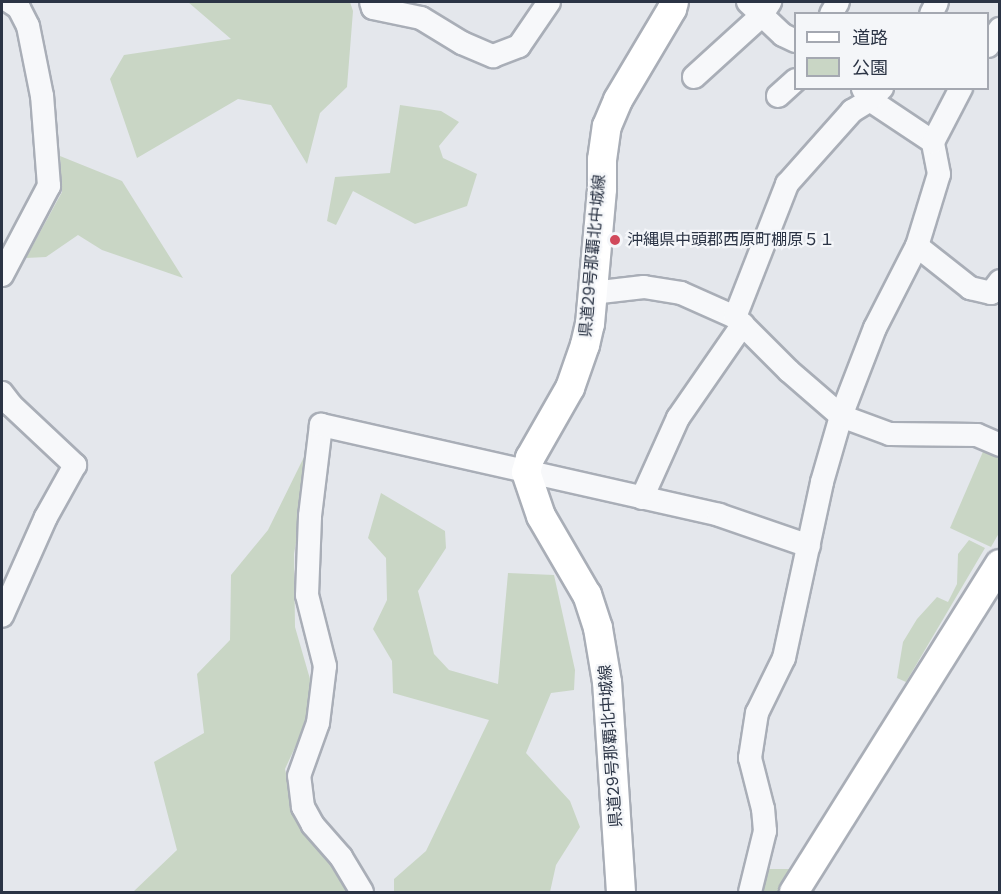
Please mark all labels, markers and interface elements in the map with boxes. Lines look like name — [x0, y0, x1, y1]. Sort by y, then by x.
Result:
legend — [794, 12, 989, 90]
text: 道路 — [852, 25, 888, 50]
text: 公園 — [852, 55, 888, 80]
street label: 県道29号那覇北中城線 — [576, 174, 610, 338]
place label: 沖縄県中頭郡西原町棚原５１ — [627, 230, 835, 250]
marker: 沖縄県中頭郡西原町棚原５１ — [608, 233, 622, 247]
street label: 県道29号那覇北中城線 — [596, 664, 626, 828]

